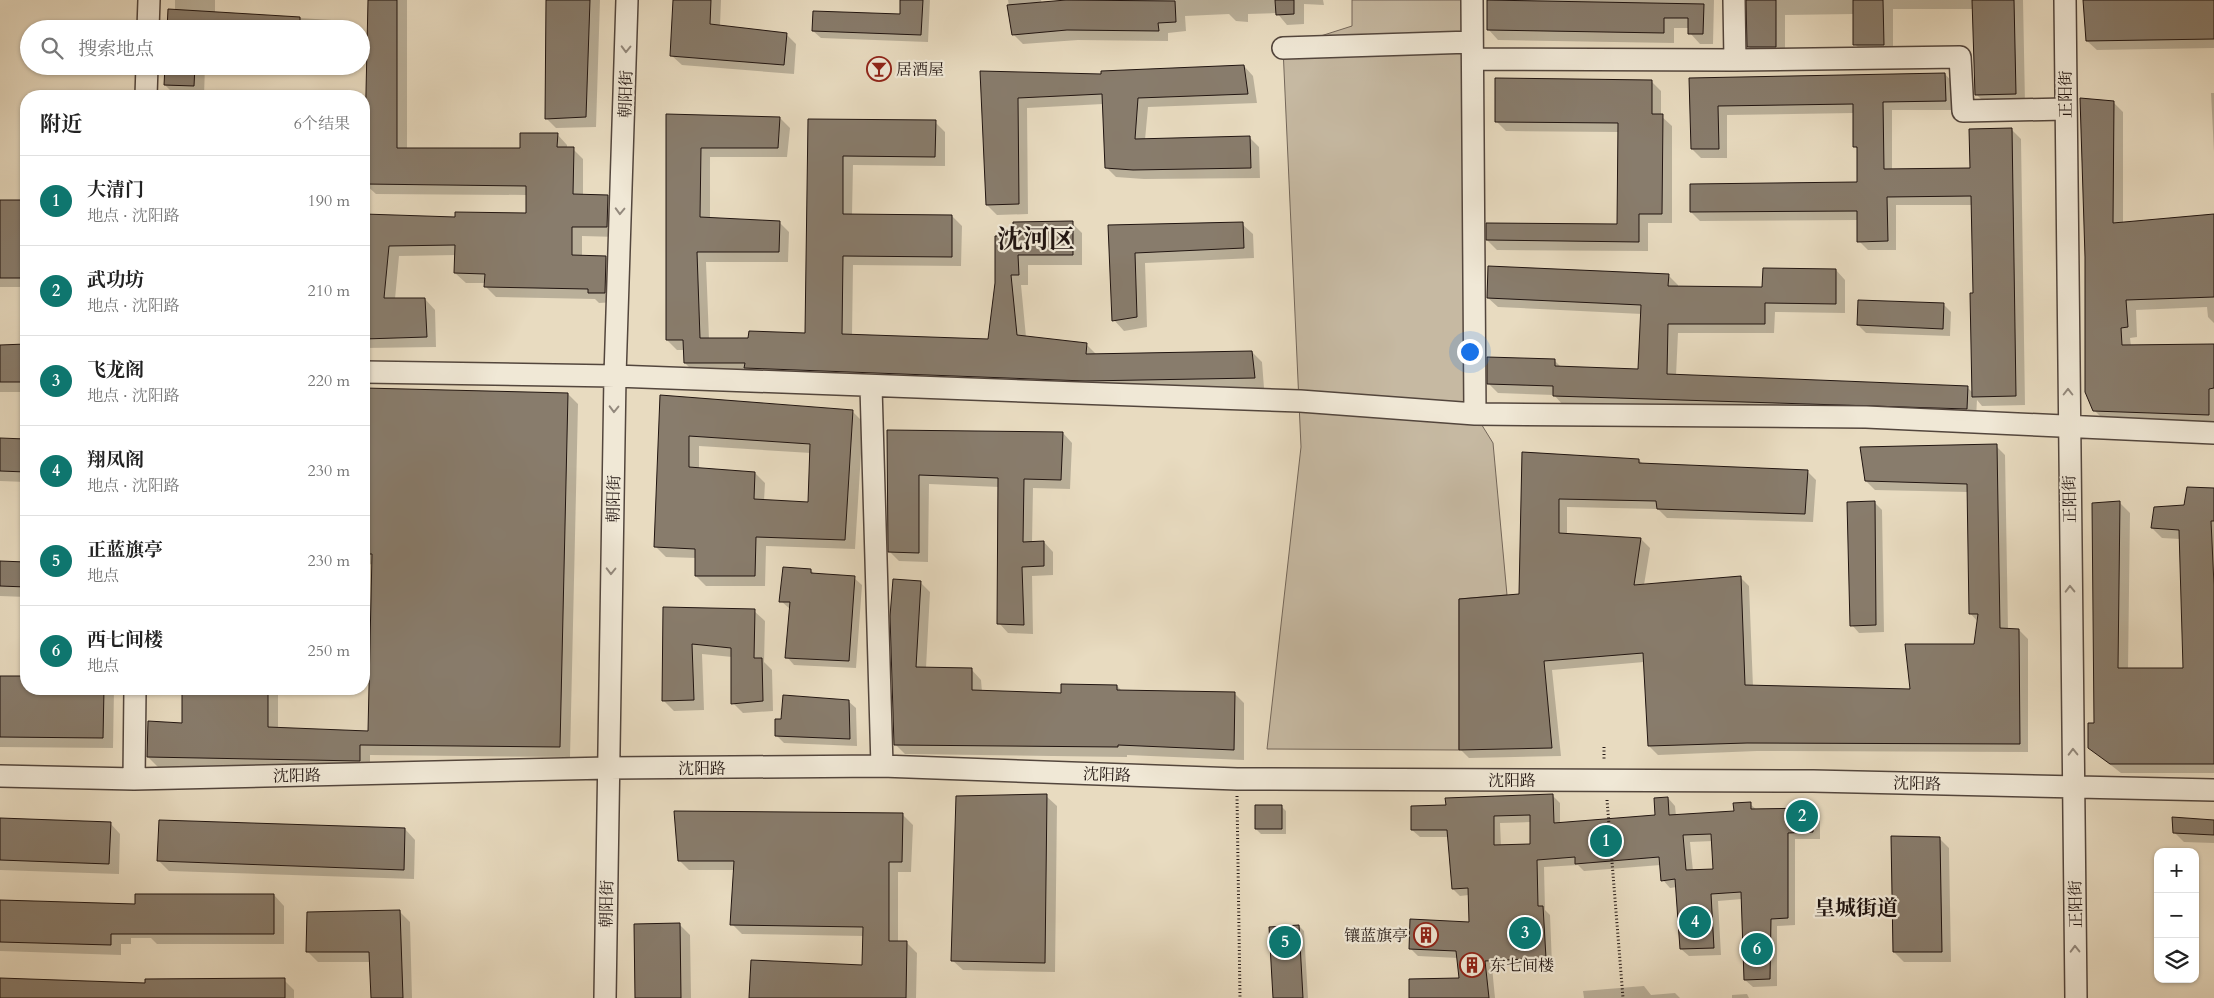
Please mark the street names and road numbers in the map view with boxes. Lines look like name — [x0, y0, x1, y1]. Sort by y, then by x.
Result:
street label: 朝阳街 — [614, 70, 638, 118]
street label: 正阳街 — [2055, 70, 2077, 118]
street label: 朝阳街 — [603, 475, 625, 523]
street label: 正阳街 — [2059, 475, 2081, 523]
street label: 沈阳路 — [678, 758, 726, 780]
street label: 沈阳路 — [1083, 763, 1131, 787]
street label: 沈阳路 — [273, 765, 321, 787]
street label: 沈阳路 — [1488, 770, 1536, 792]
street label: 沈阳路 — [1893, 773, 1941, 795]
street label: 朝阳街 — [596, 880, 618, 928]
street label: 正阳街 — [2065, 880, 2087, 928]

